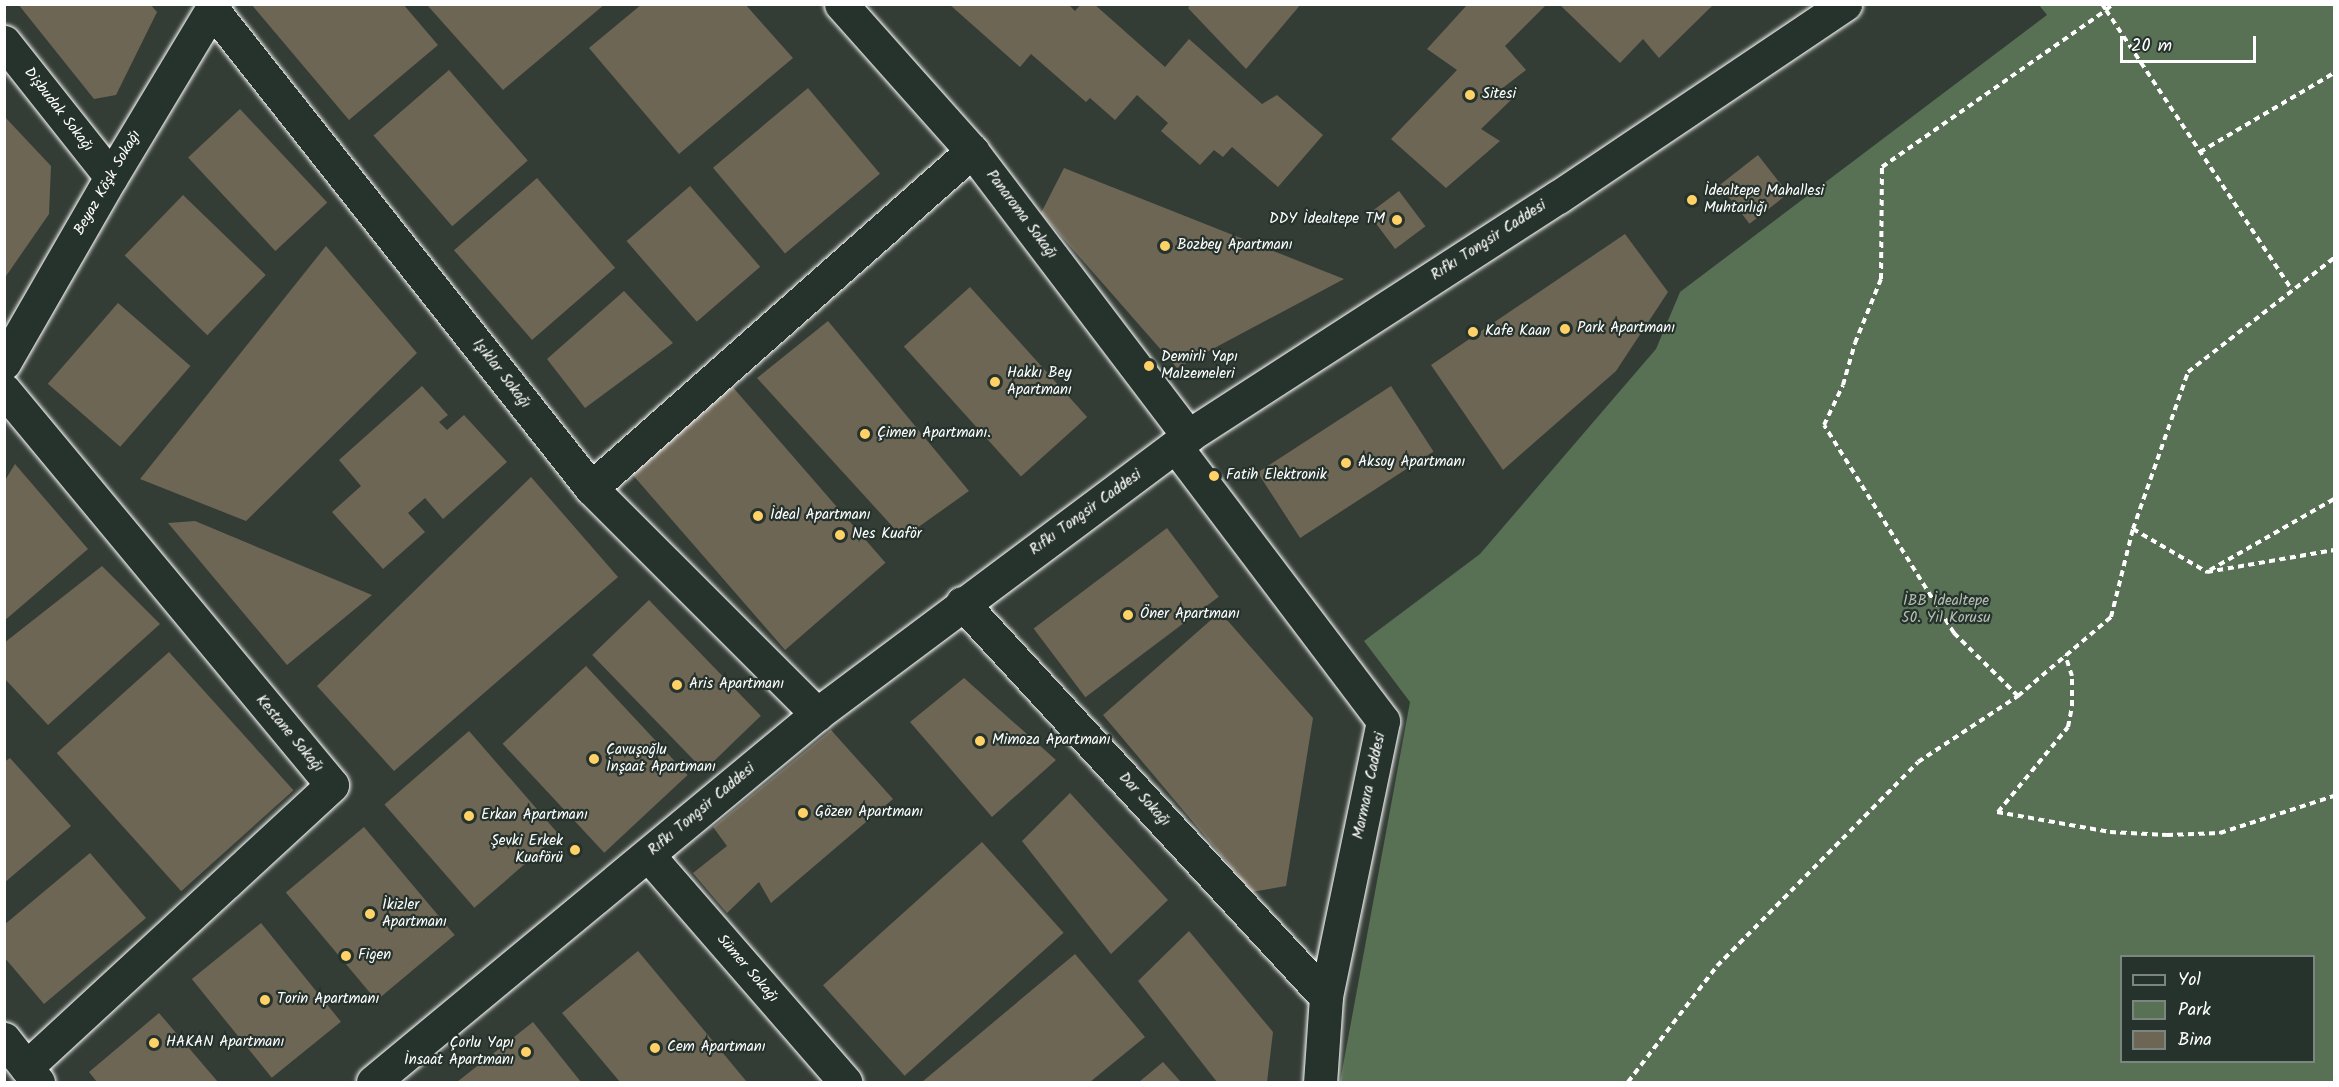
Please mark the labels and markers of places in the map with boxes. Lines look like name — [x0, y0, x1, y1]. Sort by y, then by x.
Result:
place label: Sitesi — [1482, 86, 1516, 104]
marker: Sitesi — [1463, 88, 1477, 102]
place label: İdealtepe Mahallesi Muhtarlığı — [1704, 182, 1824, 217]
marker: İdealtepe Mahallesi Muhtarlığı — [1685, 193, 1699, 207]
place label: DDY İdealtepe TM — [1269, 211, 1385, 229]
marker: DDY İdealtepe TM — [1390, 213, 1404, 227]
place label: Bozbey Apartmanı — [1177, 237, 1293, 255]
marker: Bozbey Apartmanı — [1158, 239, 1172, 253]
place label: Park Apartmanı — [1577, 320, 1675, 338]
marker: Park Apartmanı — [1558, 322, 1572, 336]
place label: Kafe Kaan — [1485, 323, 1550, 341]
marker: Kafe Kaan — [1466, 325, 1480, 339]
place label: Demirli Yapı Malzemeleri — [1161, 348, 1238, 383]
marker: Demirli Yapı Malzemeleri — [1142, 359, 1156, 373]
place label: Hakkı Bey Apartmanı — [1007, 364, 1072, 399]
marker: Hakkı Bey Apartmanı — [988, 375, 1002, 389]
place label: Çimen Apartmanı. — [877, 425, 991, 443]
marker: Çimen Apartmanı. — [858, 427, 872, 441]
place label: Aksoy Apartmanı — [1358, 454, 1465, 472]
marker: Aksoy Apartmanı — [1339, 456, 1353, 470]
place label: Fatih Elektronik — [1226, 467, 1327, 485]
marker: Fatih Elektronik — [1207, 469, 1221, 483]
place label: İdeal Apartmanı — [770, 507, 871, 525]
marker: İdeal Apartmanı — [751, 509, 765, 523]
place label: Nes Kuaför — [852, 526, 922, 544]
marker: Nes Kuaför — [833, 528, 847, 542]
place label: Öner Apartmanı — [1140, 606, 1240, 624]
marker: Öner Apartmanı — [1121, 608, 1135, 622]
place label: Aris Apartmanı — [689, 676, 784, 694]
marker: Aris Apartmanı — [670, 678, 684, 692]
place label: Mimoza Apartmanı — [992, 732, 1111, 750]
marker: Mimoza Apartmanı — [973, 734, 987, 748]
place label: Çavuşoğlu İnşaat Apartmanı — [606, 741, 716, 776]
marker: Çavuşoğlu İnşaat Apartmanı — [587, 752, 601, 766]
place label: Gözen Apartmanı — [815, 804, 923, 822]
marker: Gözen Apartmanı — [796, 806, 810, 820]
place label: Erkan Apartmanı — [481, 807, 588, 825]
marker: Erkan Apartmanı — [462, 809, 476, 823]
place label: Şevki Erkek Kuaförü — [491, 832, 563, 867]
marker: Şevki Erkek Kuaförü — [568, 843, 582, 857]
place label: İkizler Apartmanı — [382, 896, 447, 931]
marker: İkizler Apartmanı — [363, 907, 377, 921]
place label: Figen — [358, 947, 391, 965]
marker: Figen — [339, 949, 353, 963]
place label: Torin Apartmanı — [277, 991, 379, 1009]
marker: Torin Apartmanı — [258, 993, 272, 1007]
place label: HAKAN Apartmanı — [166, 1034, 284, 1052]
place label: Çorlu Yapı İnsaat Apartmanı — [404, 1034, 514, 1069]
marker: HAKAN Apartmanı — [147, 1036, 161, 1050]
place label: Cem Apartmanı — [667, 1039, 766, 1057]
marker: Cem Apartmanı — [648, 1041, 662, 1055]
marker: Çorlu Yapı İnsaat Apartmanı — [519, 1045, 533, 1059]

